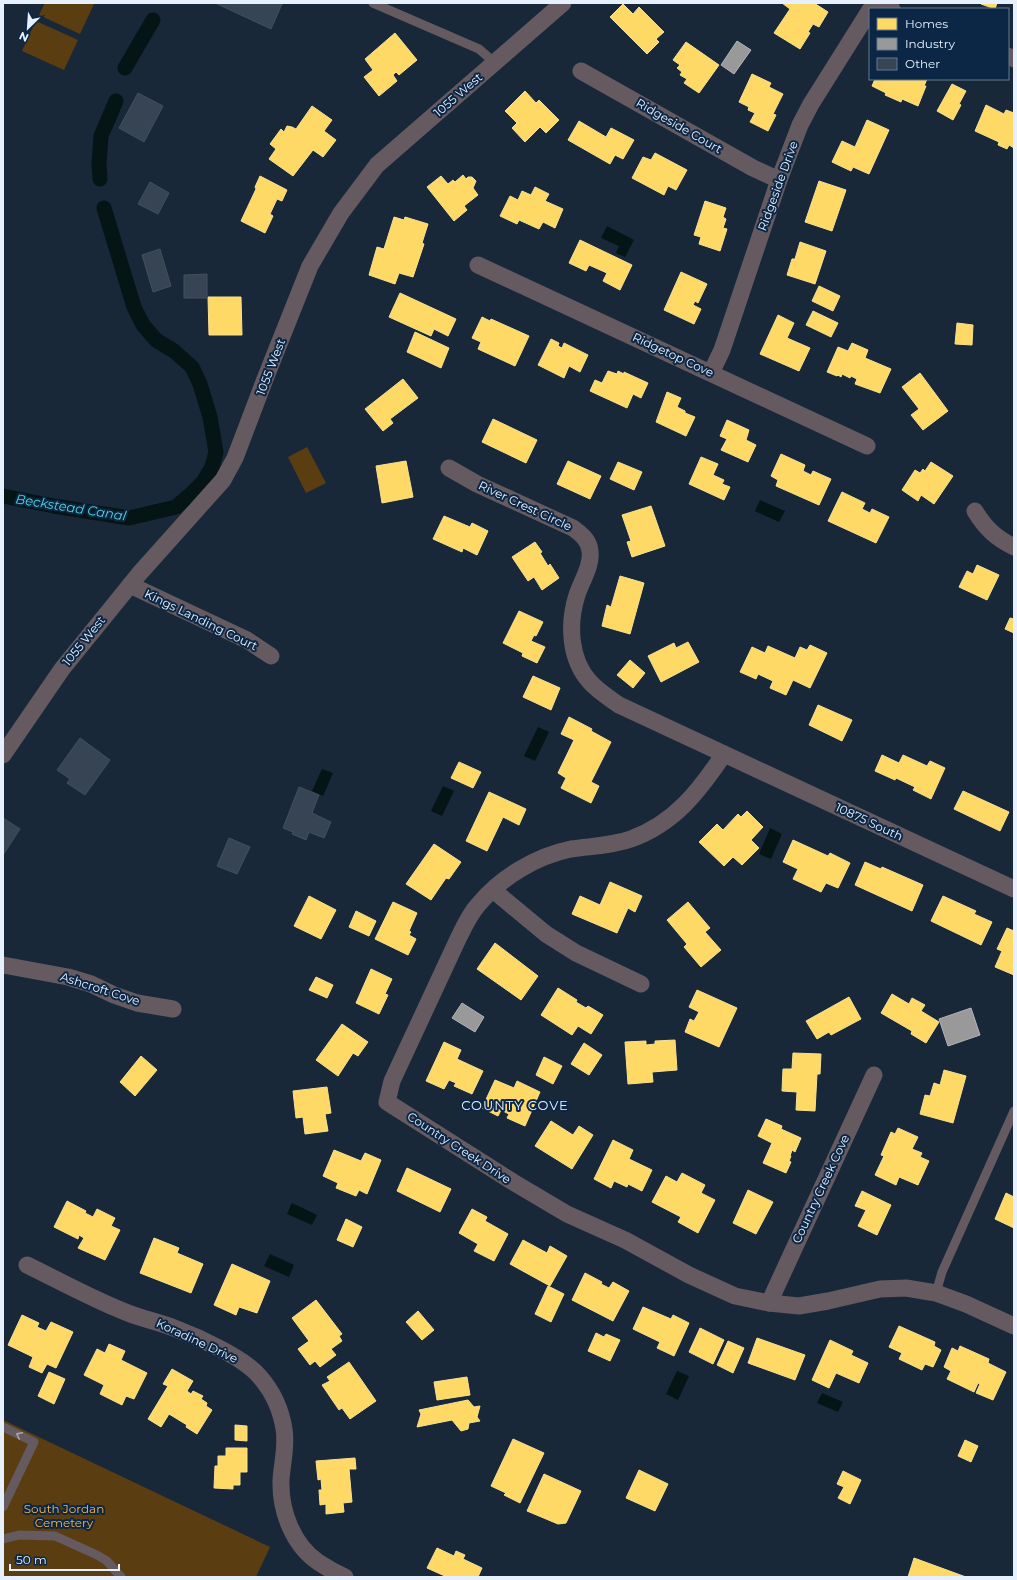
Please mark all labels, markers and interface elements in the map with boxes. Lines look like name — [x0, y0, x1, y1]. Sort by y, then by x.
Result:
north arrow — [8, 8, 48, 48]
legend — [869, 8, 1009, 80]
text: Homes — [905, 16, 948, 31]
text: N — [17, 29, 31, 45]
text: Industry — [905, 36, 955, 51]
text: Other — [905, 56, 940, 71]
street label: 1055 West — [430, 69, 485, 120]
street label: Ridgeside Court — [634, 95, 725, 156]
street label: Ridgeside Drive — [754, 139, 801, 233]
street label: Ridgetop Cove — [630, 329, 716, 380]
street label: 1055 West — [253, 336, 288, 397]
street label: River Crest Circle — [476, 477, 574, 534]
water label: Beckstead Canal — [15, 490, 128, 524]
street label: Kings Landing Court — [142, 586, 260, 653]
street label: 1055 West — [59, 613, 108, 669]
street label: 10875 South — [833, 799, 905, 844]
street label: Ashcroft Cove — [59, 969, 142, 1008]
district label: COUNTY COVE — [461, 1097, 569, 1113]
street label: Country Creek Drive — [405, 1108, 514, 1187]
street label: Country Creek Cove — [789, 1132, 852, 1246]
street label: Koradine Drive — [154, 1315, 240, 1366]
one-way arrow — [15, 1432, 23, 1440]
park label: South Jordan Cemetery — [24, 1501, 104, 1530]
scale bar — [10, 1546, 119, 1572]
text: 50 m — [16, 1552, 47, 1567]

